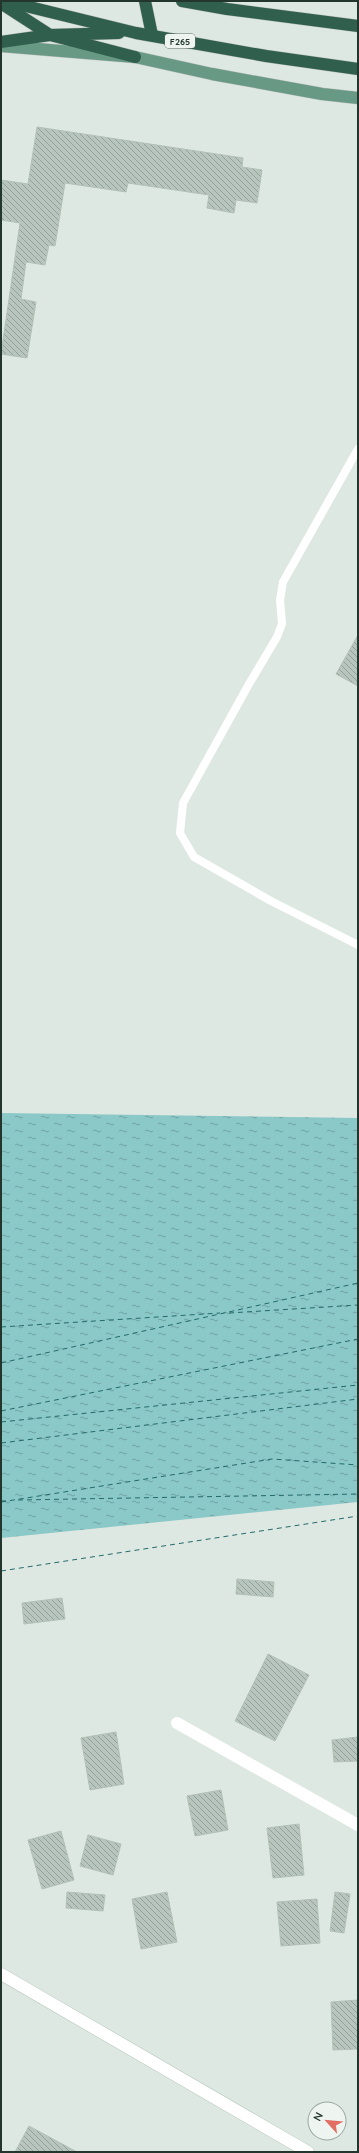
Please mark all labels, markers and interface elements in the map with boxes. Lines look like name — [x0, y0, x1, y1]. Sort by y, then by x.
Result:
road number: F265 — [165, 34, 195, 48]
north arrow — [307, 2101, 347, 2141]
text: N — [310, 2110, 326, 2123]

